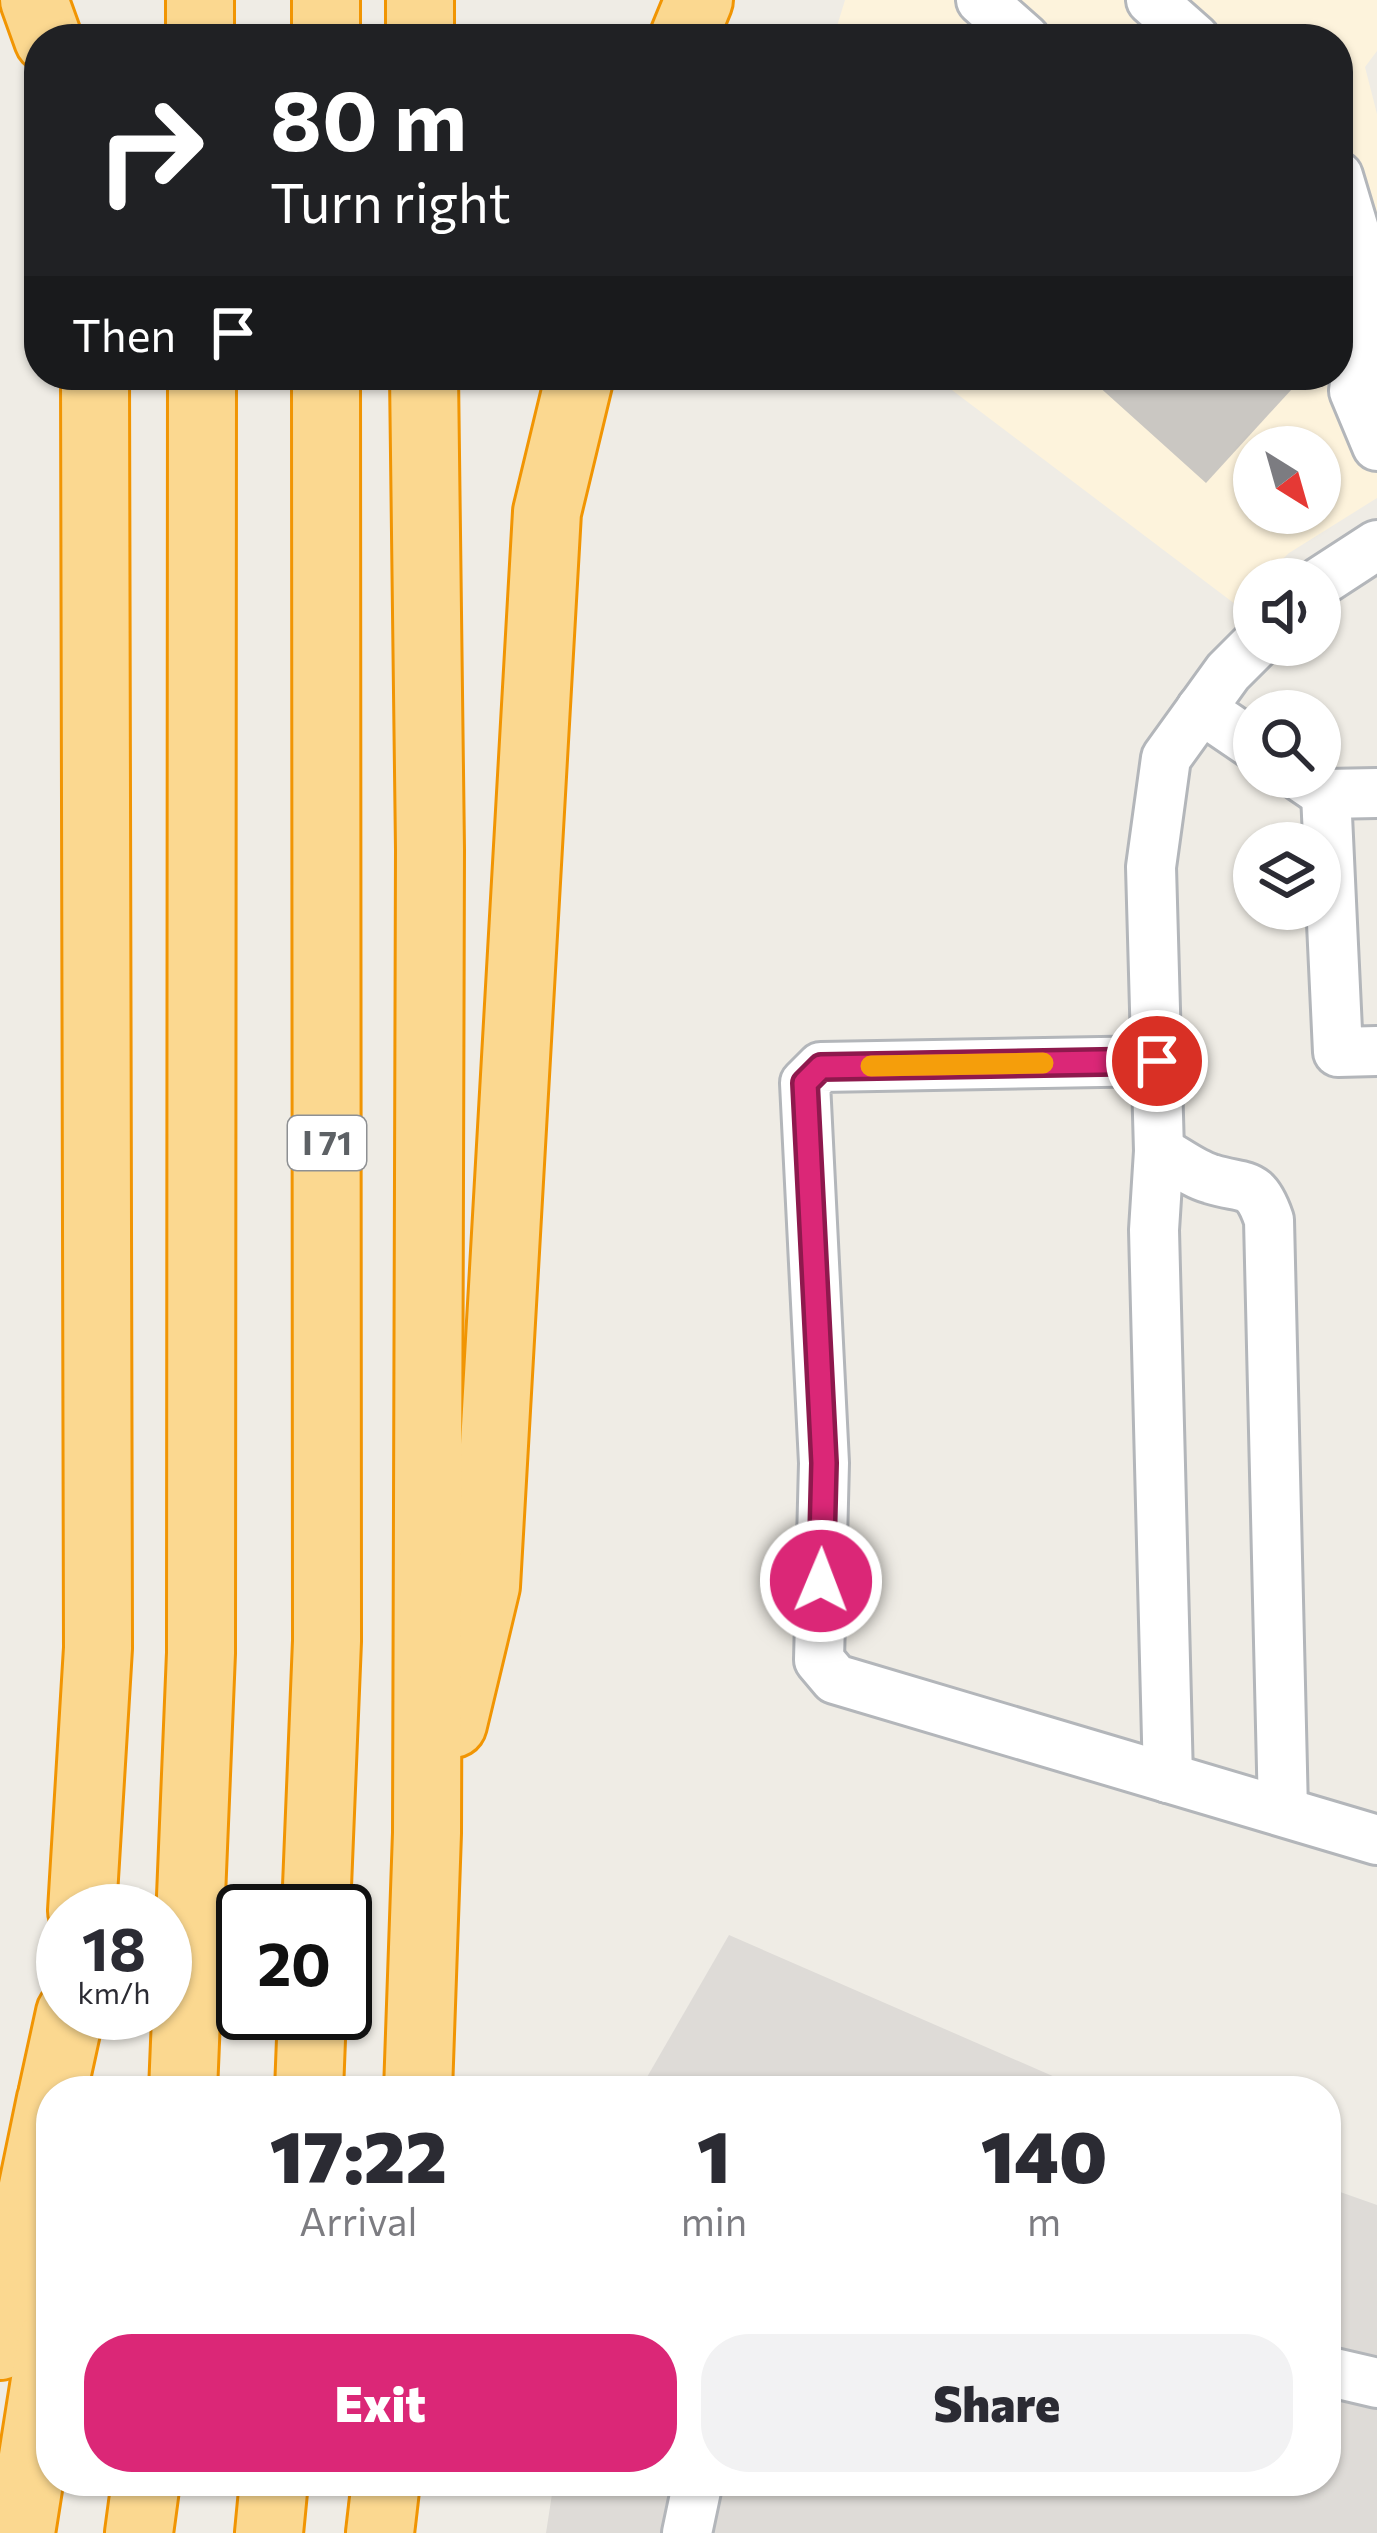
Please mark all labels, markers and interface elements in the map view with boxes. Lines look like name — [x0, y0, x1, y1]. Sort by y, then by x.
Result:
text: 80 m — [270, 66, 467, 168]
icon: right — [72, 72, 228, 228]
text: Turn right — [270, 168, 511, 234]
icon: arrive — [200, 300, 266, 366]
text: Then — [72, 306, 176, 361]
north arrow — [1233, 426, 1341, 534]
map controls — [1233, 426, 1341, 930]
button: sound — [1233, 558, 1341, 666]
button: search — [1233, 690, 1341, 798]
button: layers — [1233, 822, 1341, 930]
pin — [1106, 1010, 1208, 1112]
icon: arrive — [1124, 1028, 1190, 1094]
road number: I 71 — [288, 1116, 366, 1170]
position arrow — [758, 1518, 884, 1644]
speed limit sign: 20 — [216, 1884, 372, 2040]
text: 18 — [82, 1910, 146, 1983]
text: km/h — [78, 1973, 150, 2010]
text: 17:22 — [270, 2110, 447, 2198]
text: 1 — [697, 2110, 731, 2198]
text: 140 — [981, 2110, 1107, 2198]
text: Arrival — [299, 2196, 417, 2244]
text: min — [681, 2196, 747, 2244]
text: m — [1027, 2196, 1061, 2244]
button: Exit — [84, 2334, 677, 2472]
button: Share — [701, 2334, 1293, 2472]

